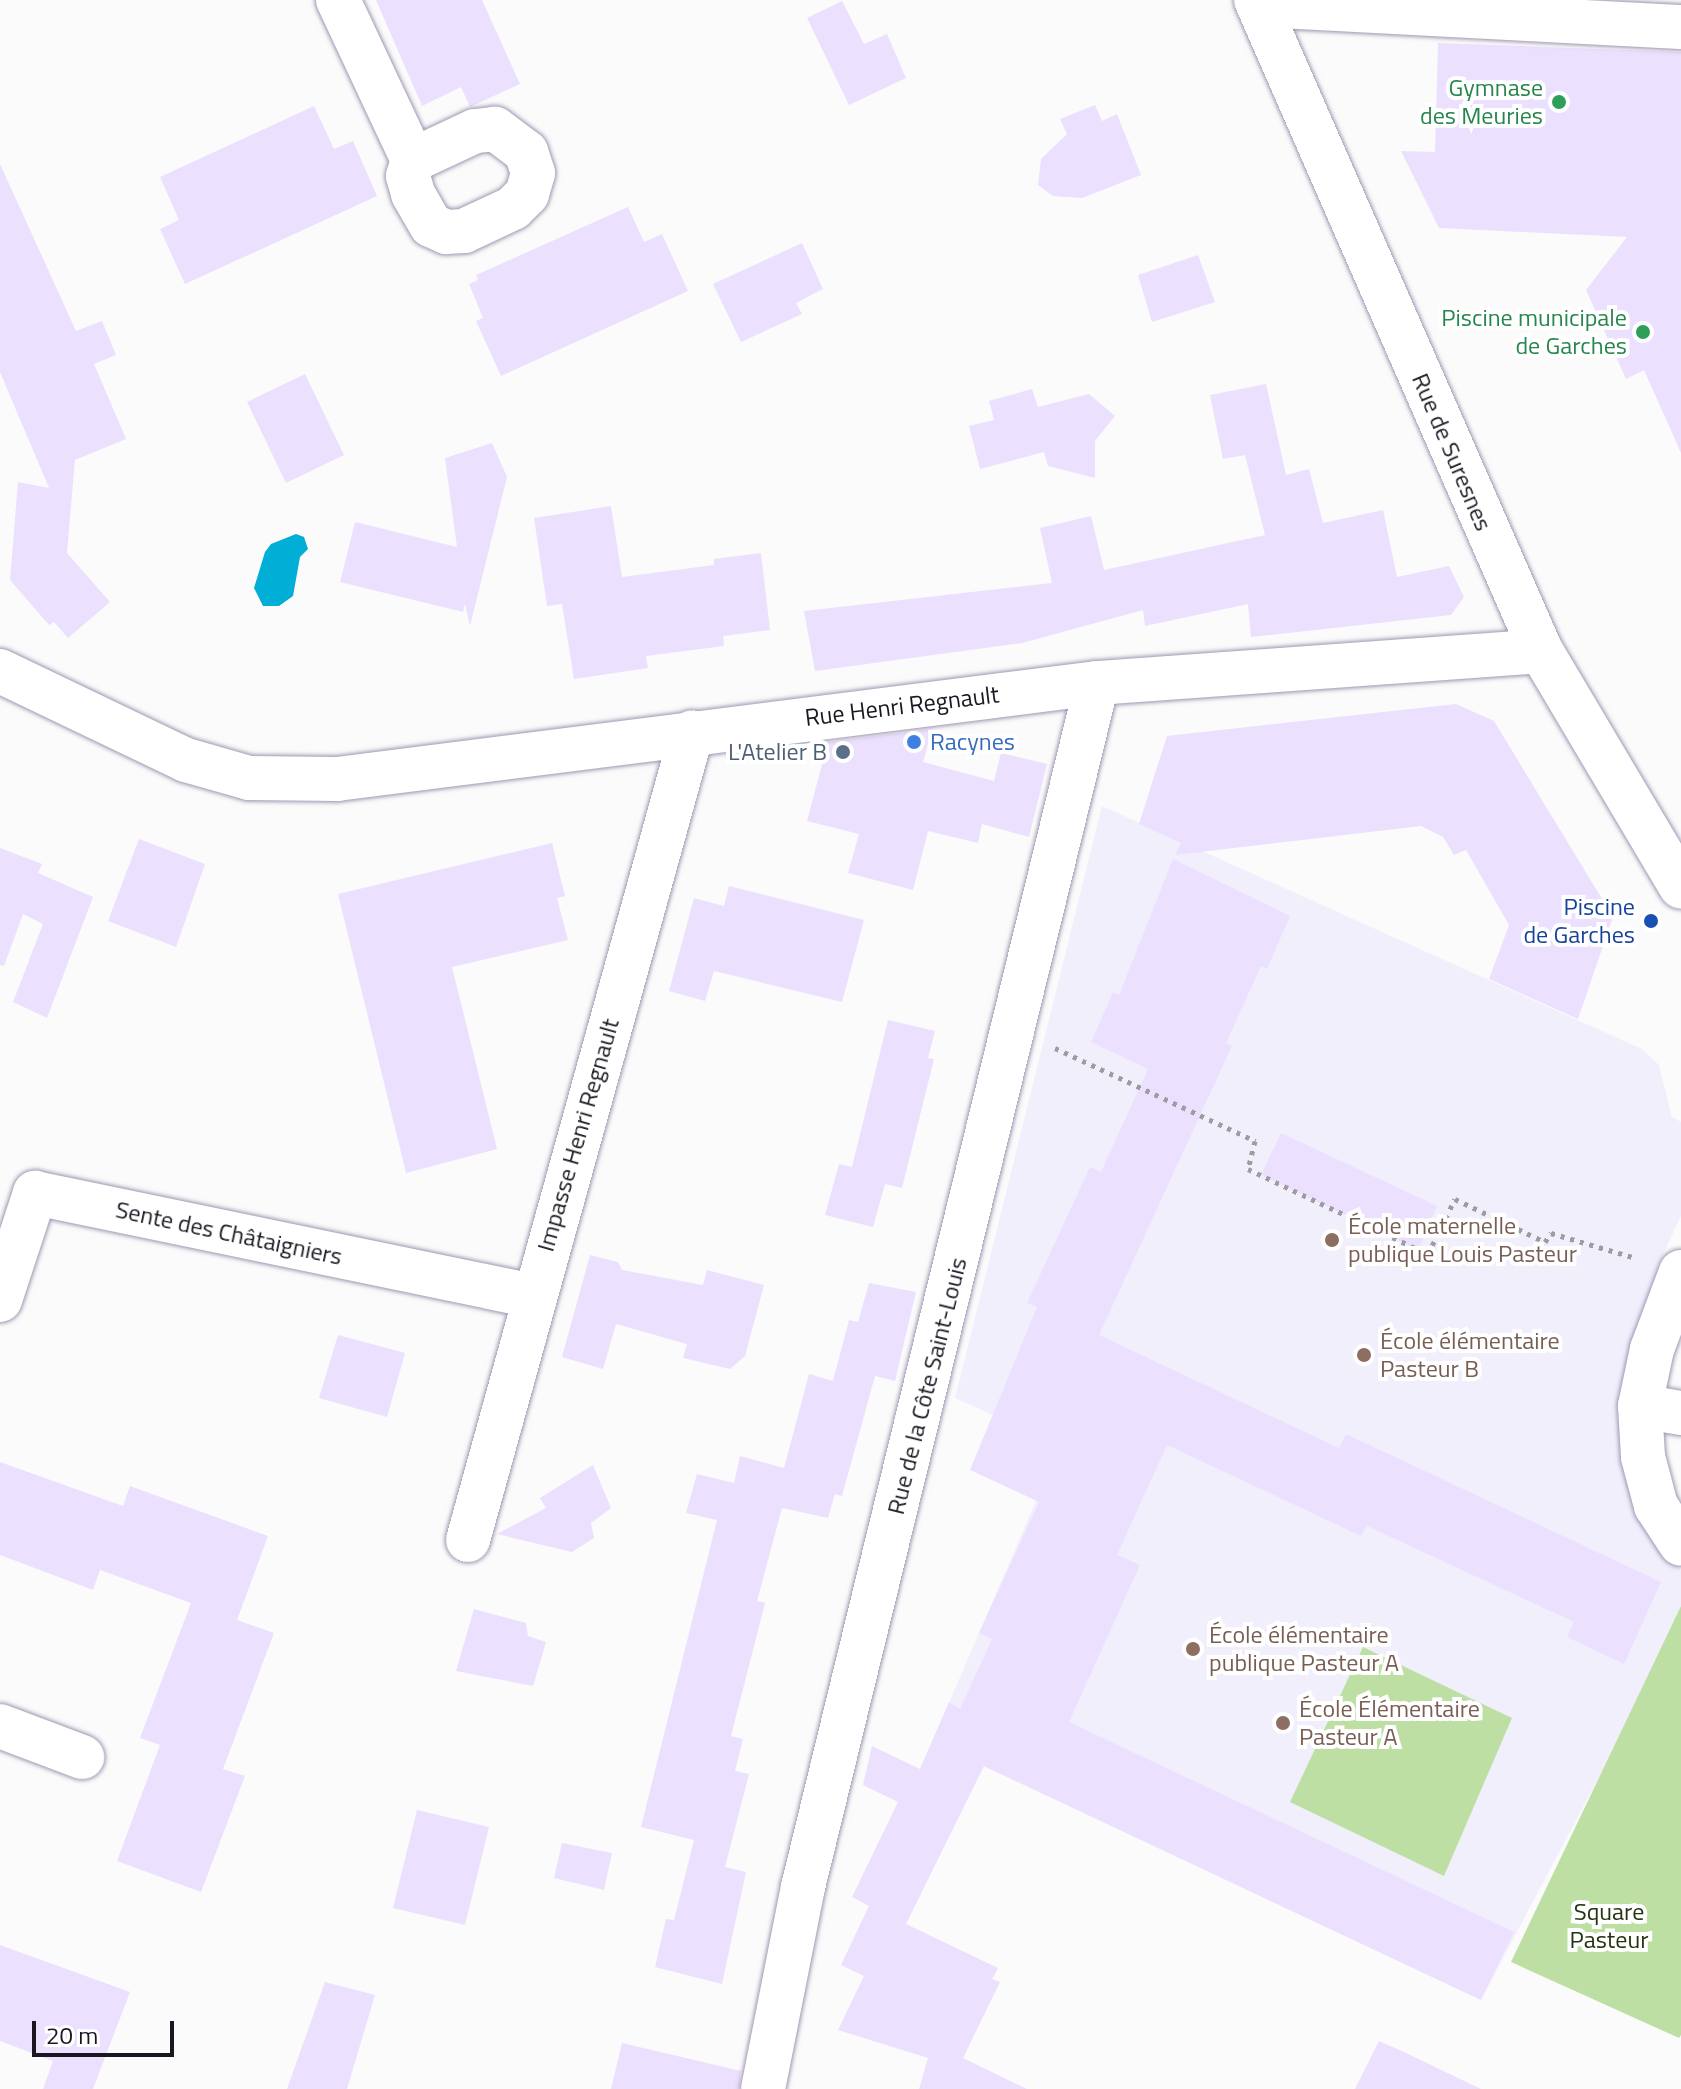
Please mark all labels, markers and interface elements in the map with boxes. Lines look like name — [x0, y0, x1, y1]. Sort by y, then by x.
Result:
place label: Gymnase des Meuries — [1420, 74, 1543, 130]
marker: Gymnase des Meuries — [1550, 93, 1568, 111]
place label: Piscine municipale de Garches — [1441, 304, 1627, 360]
marker: Piscine municipale de Garches — [1634, 323, 1652, 341]
street label: Rue de Suresnes — [1406, 369, 1498, 535]
street label: Rue Henri Regnault — [803, 680, 1001, 732]
place label: Racynes — [930, 728, 1015, 756]
marker: Racynes — [905, 733, 923, 751]
place label: L'Atelier B — [728, 738, 827, 766]
marker: L'Atelier B — [834, 743, 852, 761]
place label: Piscine de Garches — [1523, 893, 1635, 949]
marker: Piscine de Garches — [1642, 912, 1660, 930]
street label: Impasse Henri Regnault — [531, 1015, 625, 1255]
street label: Sente des Châtaigniers — [113, 1195, 345, 1271]
place label: École maternelle publique Louis Pasteur — [1348, 1212, 1577, 1268]
marker: École maternelle publique Louis Pasteur — [1323, 1231, 1341, 1249]
street label: Rue de la Côte Saint-Louis — [881, 1255, 973, 1517]
place label: École élémentaire Pasteur B — [1380, 1327, 1560, 1383]
marker: École élémentaire Pasteur B — [1355, 1346, 1373, 1364]
place label: École élémentaire publique Pasteur A — [1209, 1621, 1399, 1677]
marker: École élémentaire publique Pasteur A — [1184, 1640, 1202, 1658]
place label: École Élémentaire Pasteur A — [1299, 1695, 1480, 1751]
marker: École Élémentaire Pasteur A — [1274, 1714, 1292, 1732]
park label: Square Pasteur — [1570, 1898, 1648, 1954]
scale bar — [36, 2005, 178, 2055]
text: 20 m — [46, 2017, 98, 2053]

